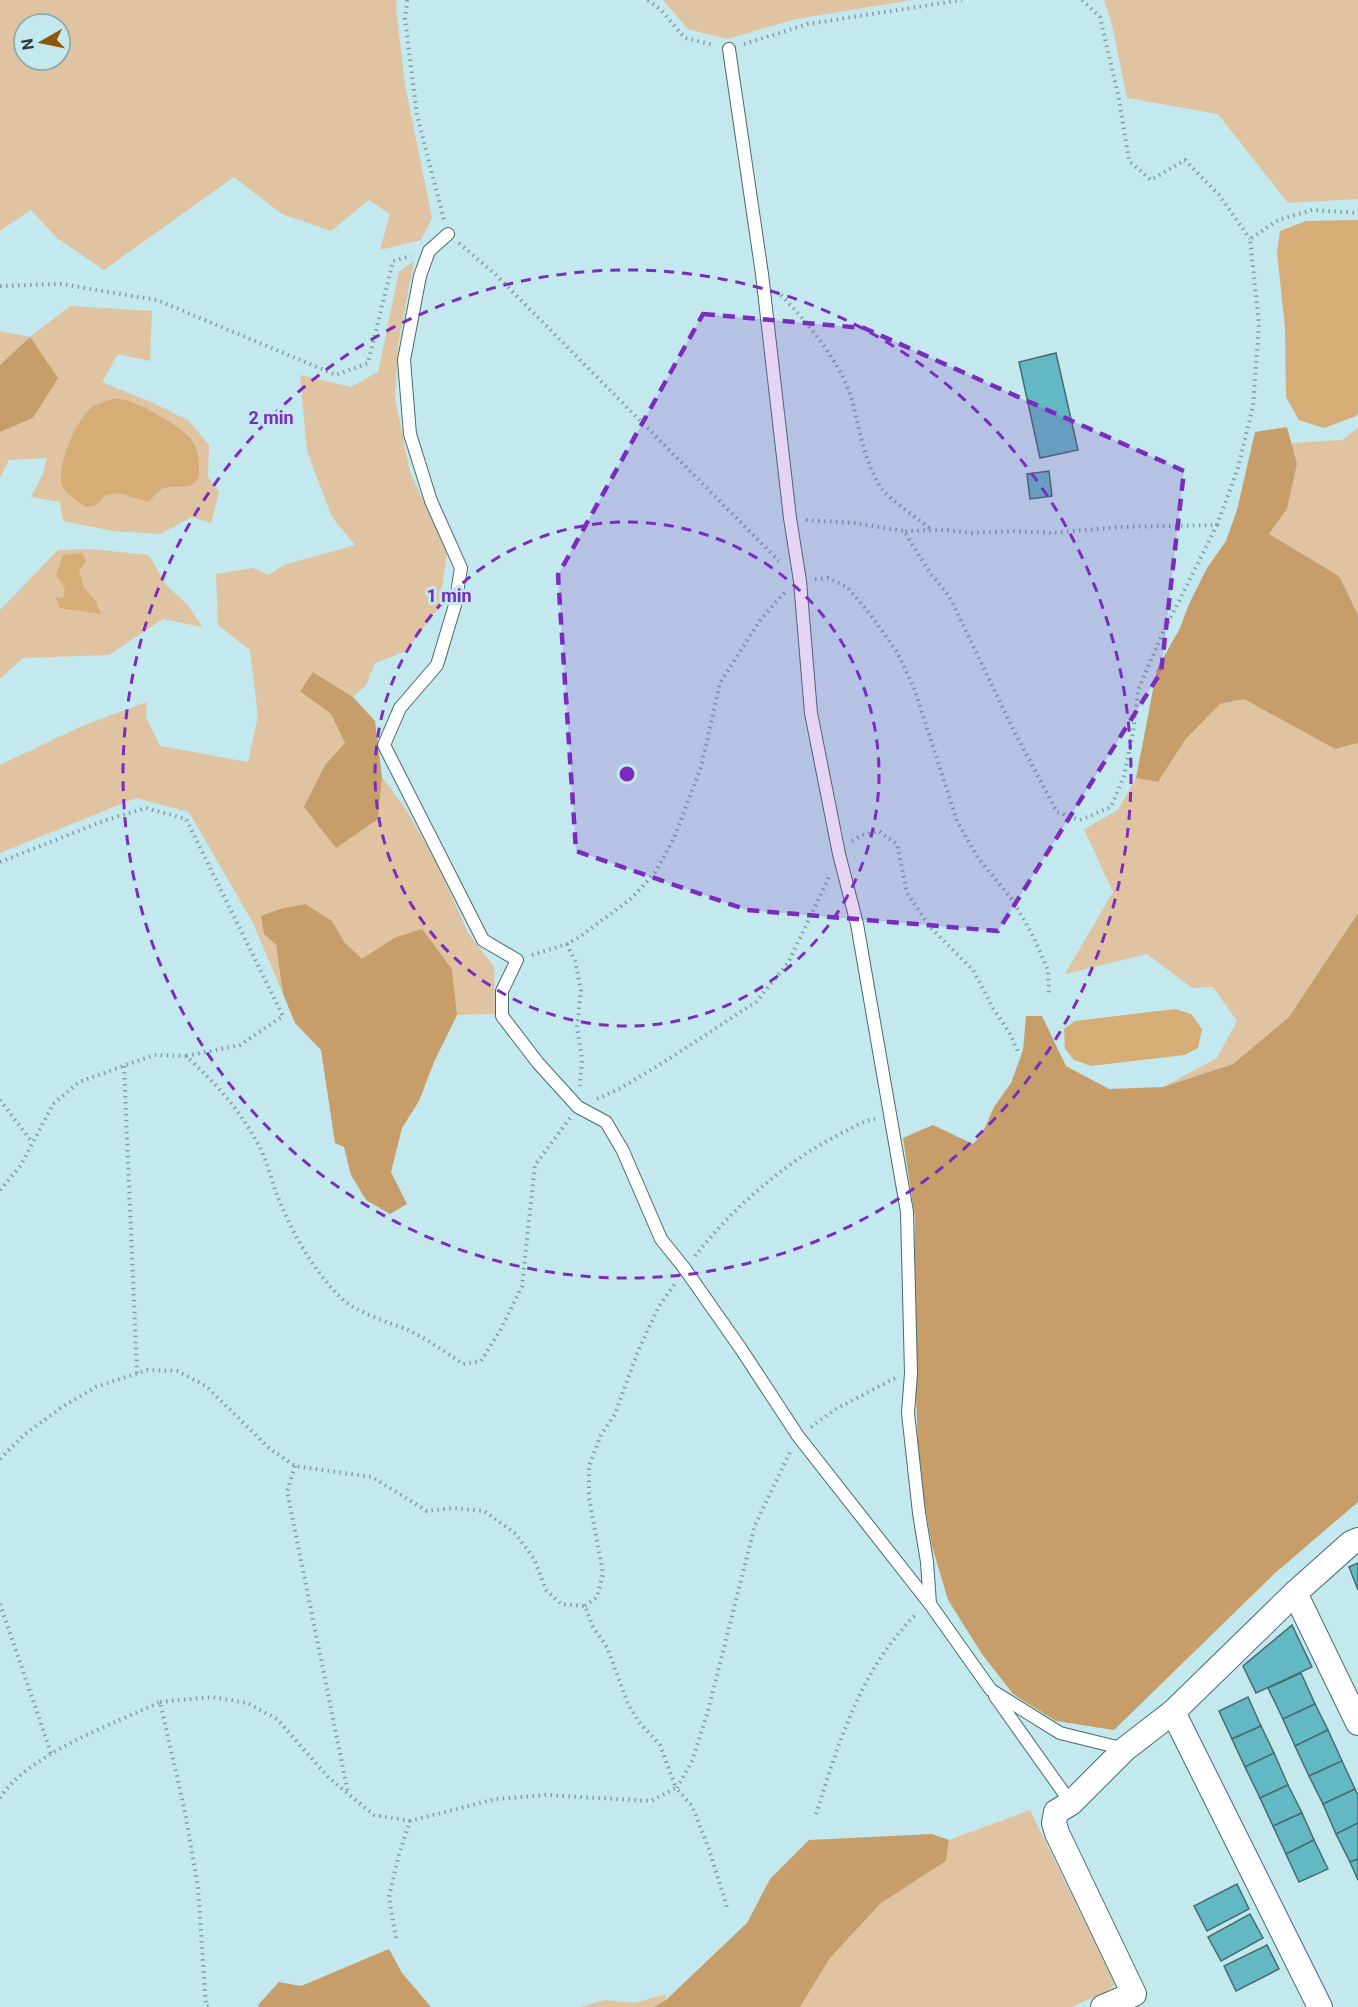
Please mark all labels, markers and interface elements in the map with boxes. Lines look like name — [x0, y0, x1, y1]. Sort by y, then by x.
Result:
north arrow — [12, 12, 72, 72]
text: N — [17, 37, 38, 51]
text: 2 min — [248, 407, 294, 428]
text: 1 min — [426, 585, 472, 606]
centre of rings — [617, 764, 637, 784]

